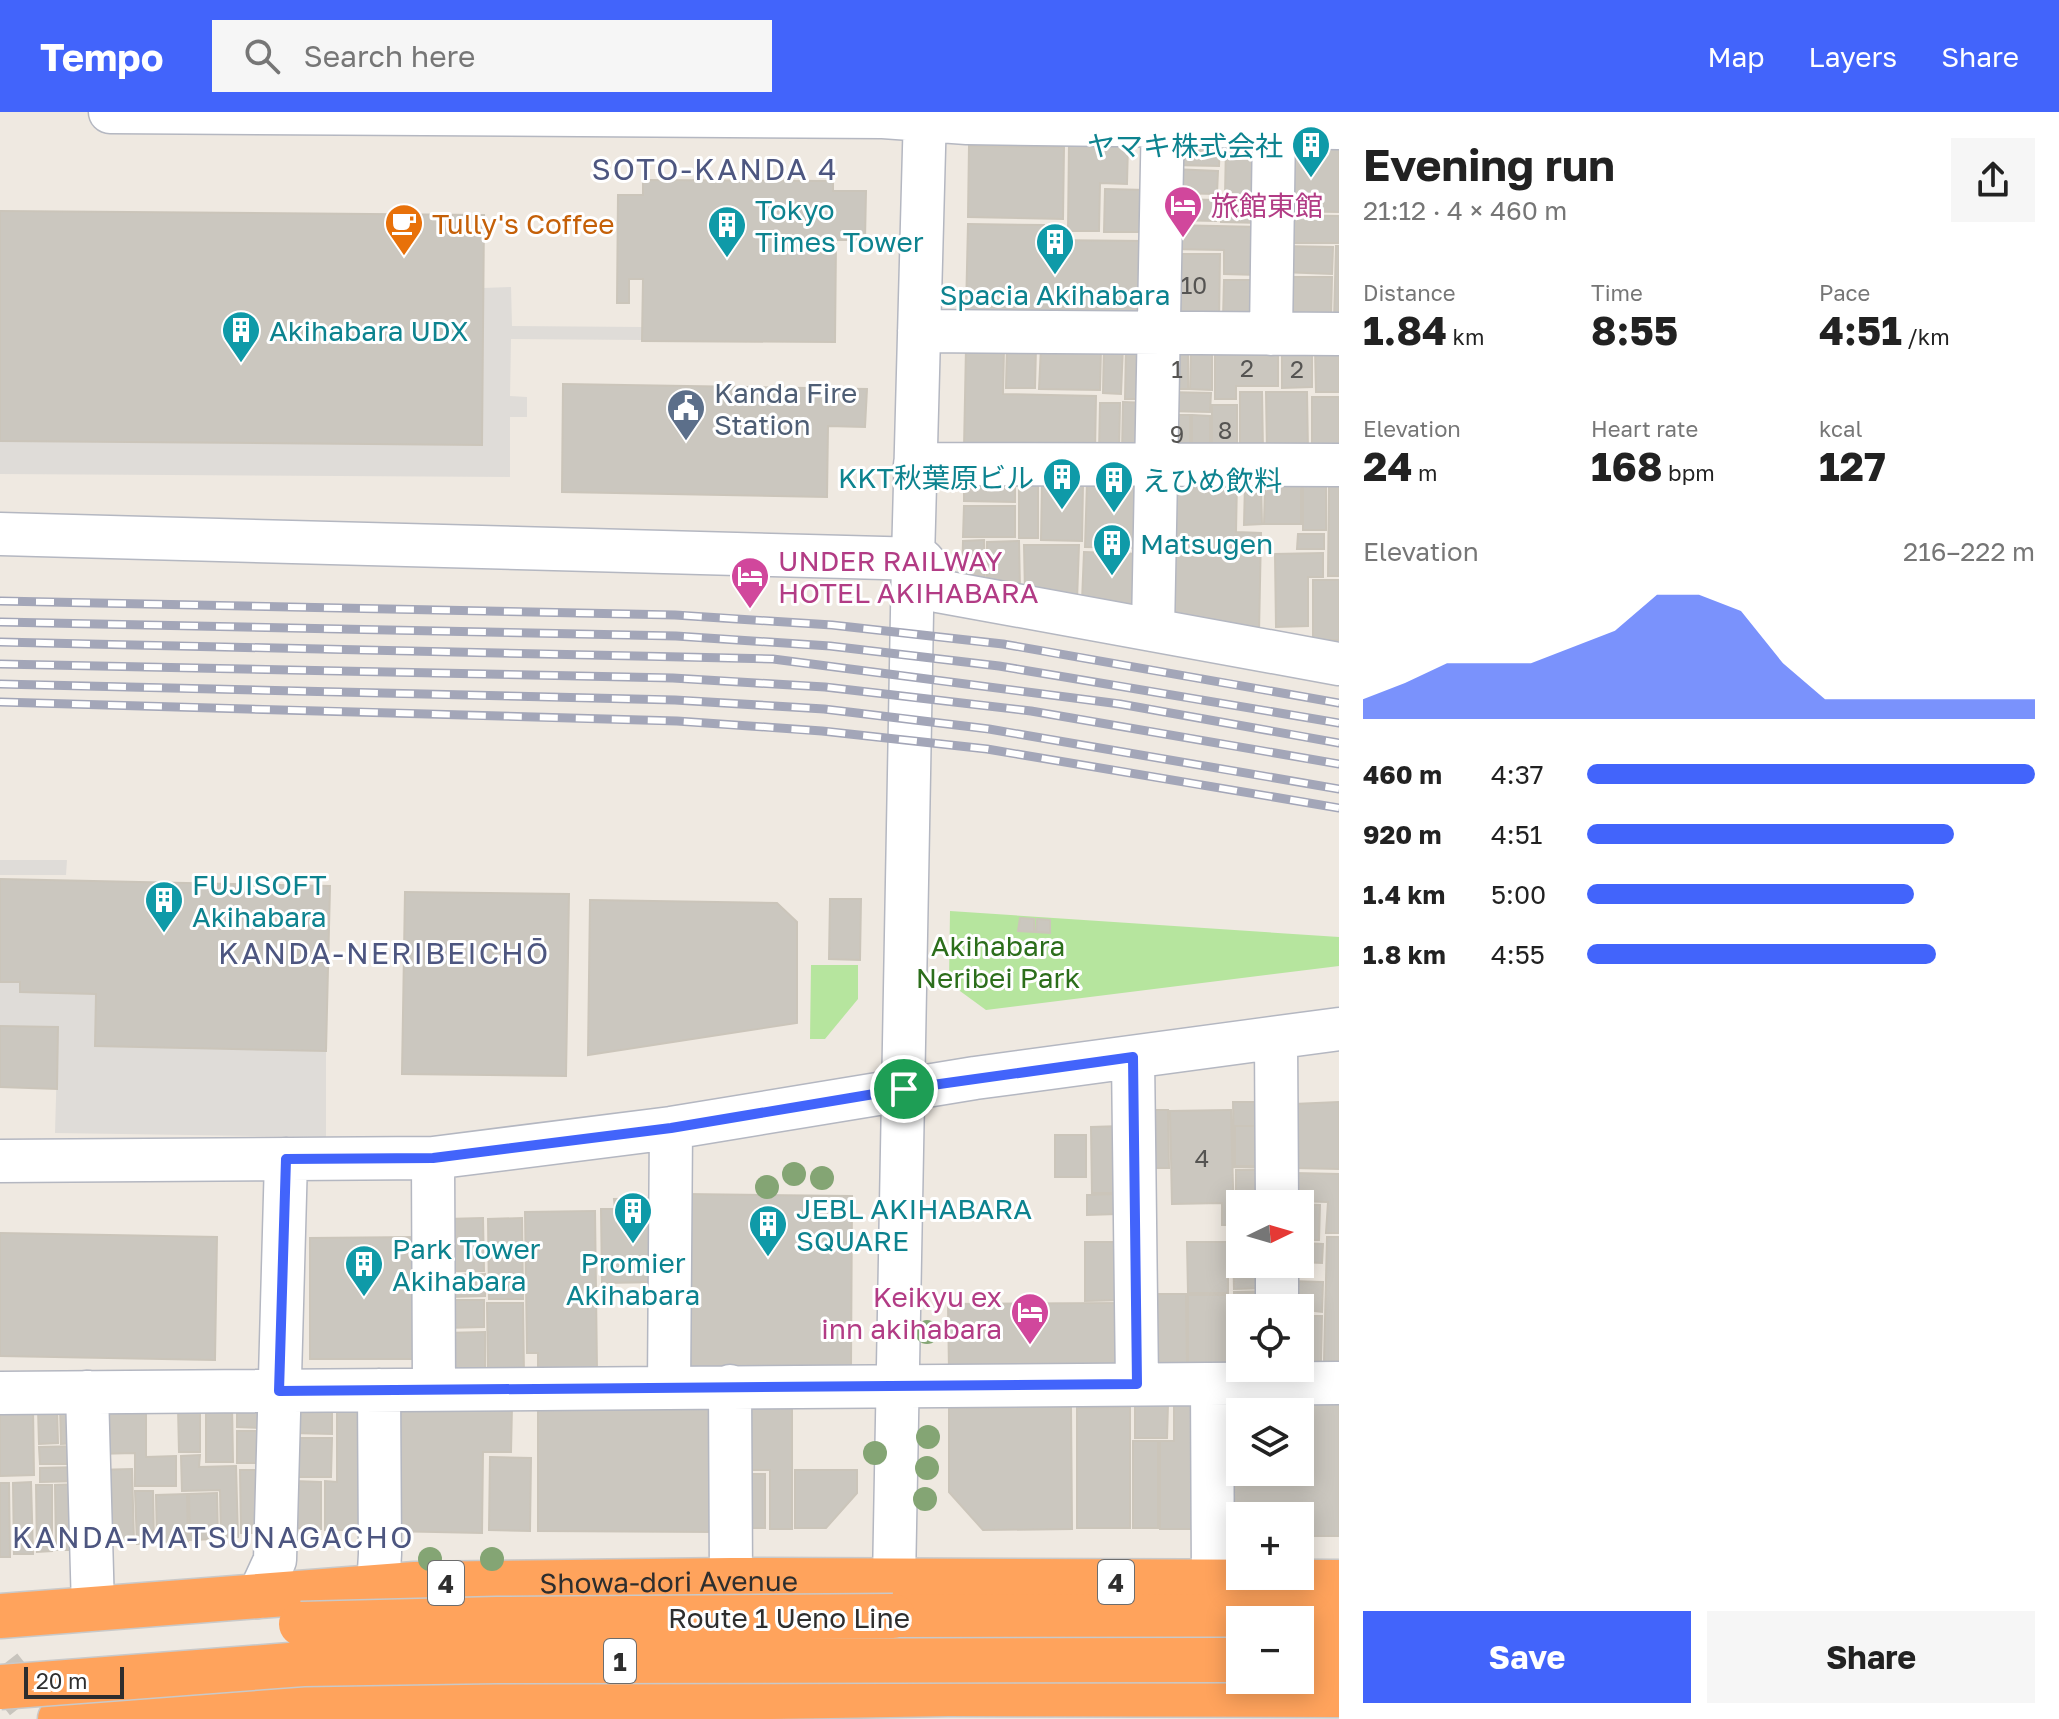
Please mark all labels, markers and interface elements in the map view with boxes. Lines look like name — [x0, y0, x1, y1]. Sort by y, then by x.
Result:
search box — [212, 20, 772, 92]
text: Tempo — [40, 34, 164, 79]
icon: search — [240, 34, 284, 78]
text: Search here — [304, 38, 475, 74]
text: Map — [1707, 40, 1765, 73]
text: Layers — [1809, 40, 1897, 73]
text: Share — [1941, 40, 2019, 73]
building icon: ヤマキ株式会社 — [1290, 124, 1332, 179]
place label: ヤマキ株式会社 — [1087, 129, 1283, 162]
text: Evening run — [1363, 138, 1615, 191]
button: share — [1951, 138, 2035, 222]
district label: SOTO-KANDA 4 — [592, 151, 838, 187]
hotel icon: 旅館東館 — [1162, 184, 1204, 239]
place label: 旅館東館 — [1211, 189, 1323, 222]
place label: Tokyo Times Tower — [755, 193, 924, 258]
text: 21:12 · 4 × 460 m — [1363, 195, 1567, 226]
cafe icon: Tully's Coffee — [383, 202, 425, 257]
building icon: Tokyo Times Tower — [706, 204, 748, 259]
place label: Tully's Coffee — [432, 207, 614, 240]
building icon: Spacia Akihabara — [1034, 221, 1076, 276]
house number: 10 — [1181, 270, 1207, 299]
place label: Spacia Akihabara — [939, 278, 1171, 311]
text: Distance — [1363, 279, 1455, 306]
text: Time — [1591, 279, 1643, 306]
text: Pace — [1819, 279, 1870, 306]
text: 1.84 — [1363, 306, 1447, 354]
text: 8:55 — [1591, 306, 1678, 354]
text: 4:51 — [1819, 306, 1902, 354]
building icon: Akihabara UDX — [220, 309, 262, 364]
place label: Akihabara UDX — [269, 314, 469, 347]
text: km — [1447, 323, 1484, 350]
text: /km — [1902, 323, 1950, 350]
house number: 2 — [1240, 353, 1254, 382]
house number: 1 — [1171, 354, 1183, 383]
house number: 2 — [1290, 354, 1304, 383]
place label: Kanda Fire Station — [714, 376, 857, 441]
public building icon: Kanda Fire Station — [665, 387, 707, 442]
house number: 8 — [1218, 415, 1232, 444]
text: Elevation — [1363, 415, 1461, 442]
text: Heart rate — [1591, 415, 1698, 442]
text: kcal — [1819, 415, 1862, 442]
house number: 9 — [1170, 419, 1184, 448]
text: 24 — [1363, 442, 1412, 490]
text: 168 — [1591, 442, 1663, 490]
text: 127 — [1819, 442, 1886, 490]
building icon: KKT秋葉原ビル — [1041, 456, 1083, 511]
building icon: えひめ飲料 — [1093, 459, 1135, 514]
text: m — [1412, 459, 1437, 486]
text: bpm — [1663, 459, 1715, 486]
place label: KKT秋葉原ビル — [838, 461, 1034, 494]
place label: えひめ飲料 — [1142, 464, 1282, 497]
building icon: Matsugen — [1091, 522, 1133, 577]
place label: Matsugen — [1140, 527, 1273, 560]
text: Elevation — [1363, 536, 1479, 567]
text: 216–222 m — [1903, 536, 2035, 567]
place label: UNDER RAILWAY HOTEL AKIHABARA — [778, 544, 1039, 609]
hotel icon: UNDER RAILWAY HOTEL AKIHABARA — [729, 555, 771, 610]
text: 460 m — [1363, 759, 1442, 790]
text: 4:37 — [1491, 759, 1544, 790]
text: 920 m — [1363, 819, 1442, 850]
text: 4:51 — [1491, 819, 1542, 850]
place label: FUJISOFT Akihabara — [192, 868, 327, 933]
building icon: FUJISOFT Akihabara — [143, 879, 185, 934]
text: 1.4 km — [1363, 879, 1445, 910]
text: 5:00 — [1491, 879, 1546, 910]
park label: Akihabara Neribei Park — [916, 929, 1080, 994]
district label: KANDA-NERIBEICHŌ — [218, 935, 550, 971]
text: 1.8 km — [1363, 939, 1446, 970]
text: 4:55 — [1491, 939, 1545, 970]
pin — [870, 1055, 938, 1123]
icon: arrive — [882, 1067, 926, 1111]
house number: 4 — [1195, 1143, 1209, 1172]
building icon: Promier Akihabara — [612, 1190, 654, 1245]
north arrow — [1226, 1190, 1314, 1278]
map controls — [1226, 1190, 1314, 1694]
place label: JEBL AKIHABARA SQUARE — [796, 1192, 1032, 1257]
building icon: JEBL AKIHABARA SQUARE — [747, 1203, 789, 1258]
place label: Park Tower Akihabara — [392, 1232, 541, 1297]
building icon: Park Tower Akihabara — [343, 1243, 385, 1298]
place label: Promier Akihabara — [566, 1246, 700, 1311]
place label: Keikyu ex inn akihabara — [821, 1280, 1002, 1345]
hotel icon: Keikyu ex inn akihabara — [1009, 1291, 1051, 1346]
button: locate — [1226, 1294, 1314, 1382]
button: layers — [1226, 1398, 1314, 1486]
button: + — [1226, 1502, 1314, 1590]
district label: KANDA-MATSUNAGACHO — [12, 1519, 414, 1555]
road number: 4 — [1098, 1560, 1134, 1604]
road number: 4 — [428, 1561, 464, 1605]
street label: Showa-dori Avenue — [539, 1563, 798, 1599]
street label: Route 1 Ueno Line — [668, 1601, 910, 1634]
button: − — [1226, 1606, 1314, 1694]
button: Save — [1363, 1611, 1691, 1703]
button: Share — [1707, 1611, 2035, 1703]
road number: 1 — [604, 1639, 636, 1683]
scale bar — [24, 1663, 124, 1699]
text: 20 m — [36, 1667, 87, 1694]

